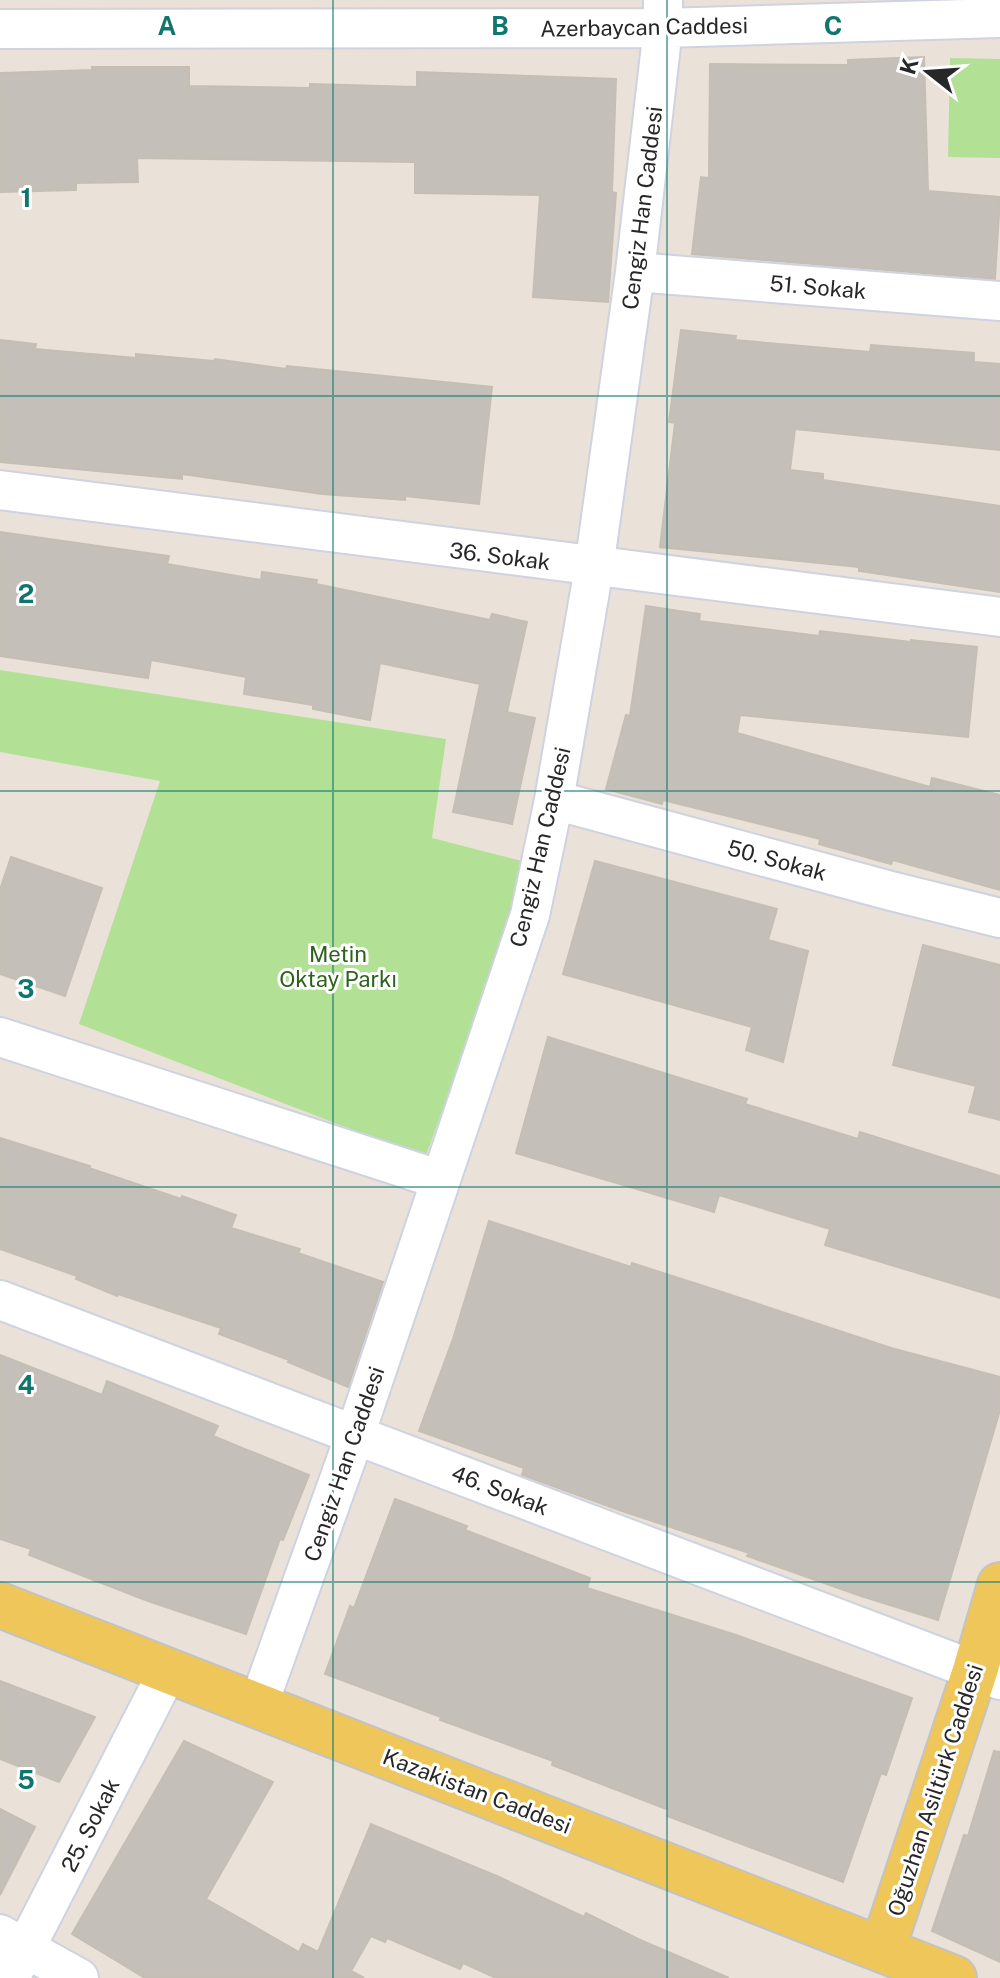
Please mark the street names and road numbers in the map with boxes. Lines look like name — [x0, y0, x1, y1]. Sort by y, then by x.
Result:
street label: Azerbaycan Caddesi — [540, 12, 748, 42]
street label: Cengiz Han Caddesi — [617, 105, 667, 311]
street label: 51. Sokak — [769, 270, 867, 304]
street label: 36. Sokak — [448, 537, 552, 575]
street label: Cengiz Han Caddesi — [504, 744, 576, 950]
street label: 50. Sokak — [725, 834, 829, 886]
street label: Cengiz Han Caddesi — [298, 1363, 390, 1565]
street label: 46. Sokak — [448, 1460, 552, 1520]
street label: Oğuzhan Asiltürk Caddesi — [882, 1661, 988, 1919]
street label: Kazakistan Caddesi — [379, 1743, 575, 1839]
street label: 25. Sokak — [55, 1774, 125, 1876]

